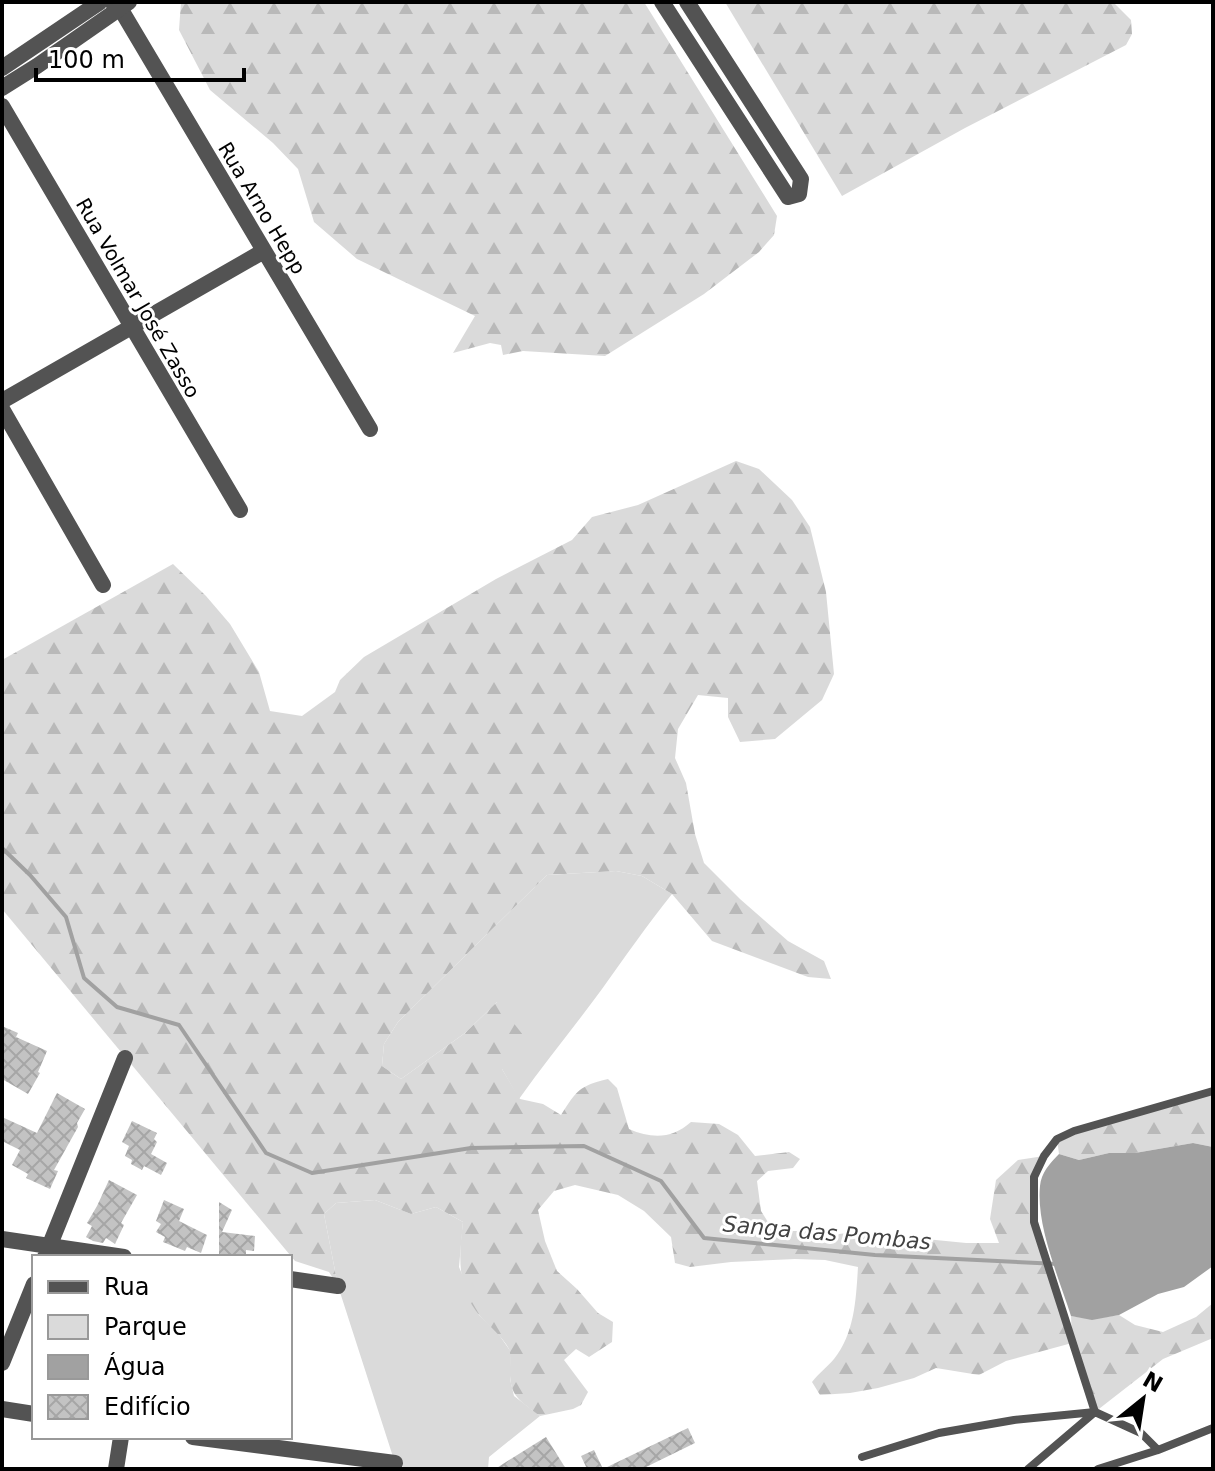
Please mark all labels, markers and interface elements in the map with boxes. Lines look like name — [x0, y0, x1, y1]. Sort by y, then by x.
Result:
scale bar — [36, 32, 244, 82]
text: 100 m — [48, 46, 125, 74]
street label: Rua Arno Hepp — [213, 138, 311, 278]
street label: Rua Volmar José Zasso — [71, 194, 205, 402]
water label: Sanga das Pombas — [722, 1211, 932, 1255]
legend — [32, 1255, 292, 1439]
text: Rua — [104, 1273, 150, 1301]
text: Parque — [104, 1313, 187, 1341]
text: Água — [104, 1352, 166, 1381]
north arrow — [1103, 1359, 1183, 1439]
text: N — [1139, 1367, 1167, 1398]
text: Edifício — [104, 1393, 191, 1421]

